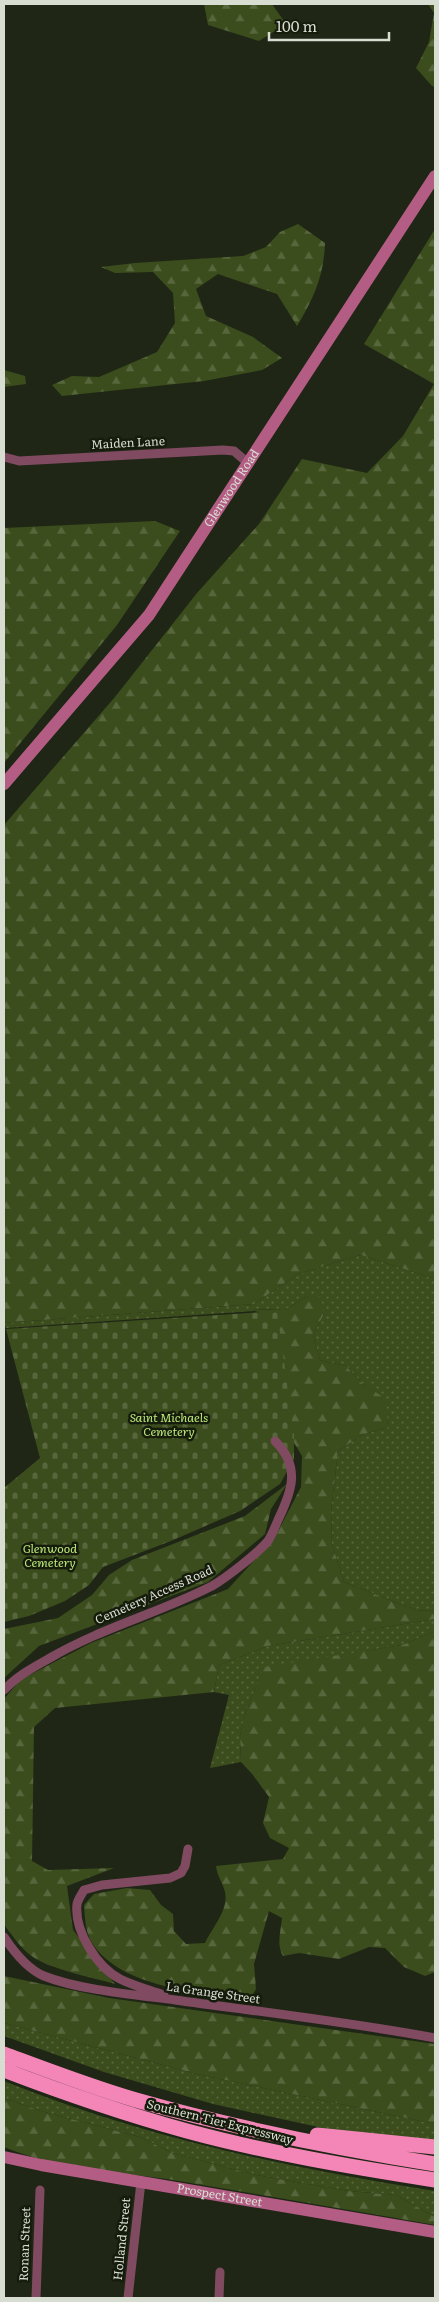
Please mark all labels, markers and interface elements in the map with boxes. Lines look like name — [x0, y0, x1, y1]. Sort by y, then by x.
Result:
scale bar — [269, 10, 389, 42]
text: 100 m — [276, 14, 317, 37]
street label: Maiden Lane — [91, 431, 165, 453]
street label: Glenwood Road — [199, 445, 263, 530]
park label: Saint Michaels Cemetery — [130, 1408, 208, 1440]
park label: Glenwood Cemetery — [23, 1539, 77, 1571]
street label: Cemetery Access Road — [92, 1560, 216, 1628]
street label: La Grange Street — [165, 1976, 262, 2008]
street label: Southern Tier Expressway — [145, 2094, 295, 2148]
street label: Prospect Street — [176, 2178, 264, 2211]
street label: Holland Street — [108, 2196, 134, 2281]
street label: Ronan Street — [14, 2206, 34, 2281]

